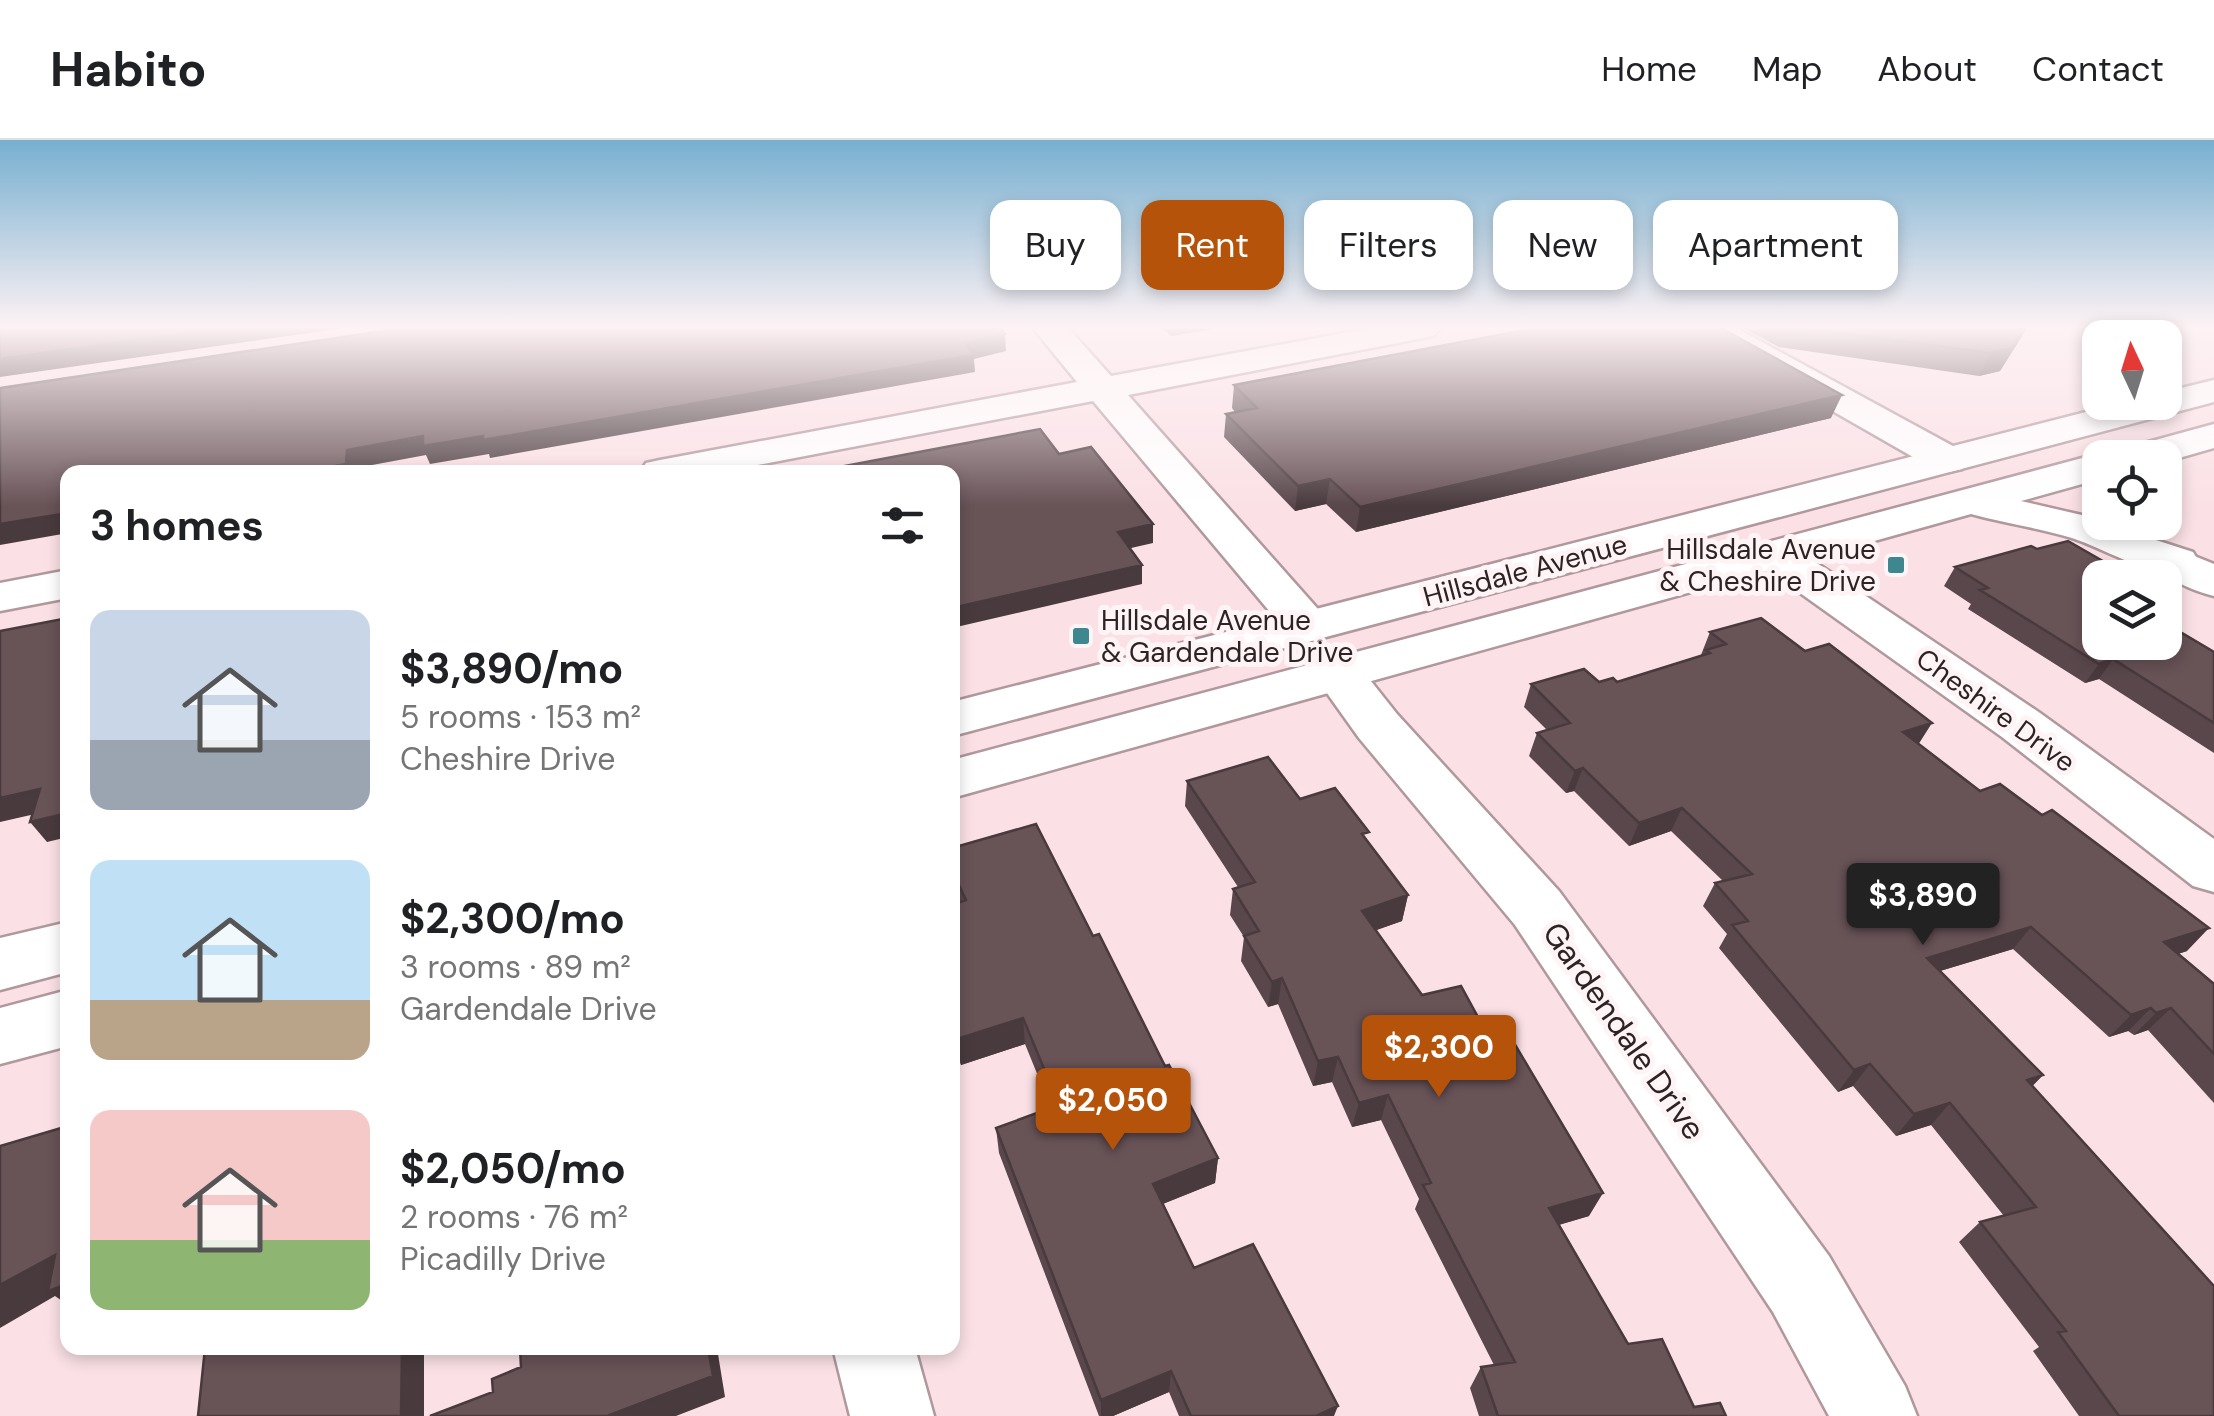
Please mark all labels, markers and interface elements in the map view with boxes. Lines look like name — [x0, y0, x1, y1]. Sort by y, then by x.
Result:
text: Habito — [50, 38, 206, 101]
text: Home — [1601, 46, 1697, 92]
text: Map — [1752, 46, 1822, 92]
text: About — [1877, 46, 1977, 92]
text: Contact — [2032, 46, 2164, 92]
chip: Buy — [990, 200, 1121, 290]
chip: Rent — [1141, 200, 1284, 290]
chip: Filters — [1304, 200, 1473, 290]
chip: New — [1493, 200, 1633, 290]
chip: Apartment — [1653, 200, 1898, 290]
north arrow — [2082, 320, 2182, 420]
map controls — [2082, 320, 2182, 660]
button: locate — [2082, 440, 2182, 540]
text: 3 homes — [90, 498, 264, 553]
icon: filters — [875, 498, 930, 553]
street label: Hillsdale Avenue — [1419, 525, 1631, 616]
place label: Hillsdale Avenue & Cheshire Drive — [1660, 531, 1876, 600]
marker: Hillsdale Avenue & Cheshire Drive — [1885, 554, 1907, 576]
button: layers — [2082, 560, 2182, 660]
place label: Hillsdale Avenue & Gardendale Drive — [1101, 602, 1354, 671]
marker: Hillsdale Avenue & Gardendale Drive — [1070, 625, 1092, 647]
street label: Cheshire Drive — [1909, 640, 2083, 781]
text: $3,890/mo — [400, 641, 623, 696]
icon: home — [170, 650, 290, 770]
text: 5 rooms · 153 m² — [400, 696, 641, 738]
text: Cheshire Drive — [400, 738, 615, 780]
pin: $3,890 — [1842, 863, 2004, 948]
text: $3,890 — [1869, 874, 1977, 916]
text: $2,300/mo — [400, 891, 625, 946]
icon: home — [170, 900, 290, 1020]
street label: Gardendale Drive — [1533, 914, 1715, 1148]
text: 3 rooms · 89 m² — [400, 946, 631, 988]
text: Gardendale Drive — [400, 988, 657, 1030]
pin: $2,300 — [1358, 1015, 1520, 1100]
text: $2,300 — [1384, 1026, 1494, 1068]
pin: $2,050 — [1032, 1068, 1194, 1153]
text: $2,050 — [1058, 1079, 1168, 1121]
text: $2,050/mo — [400, 1141, 626, 1196]
icon: home — [170, 1150, 290, 1270]
text: 2 rooms · 76 m² — [400, 1196, 628, 1238]
text: Picadilly Drive — [400, 1238, 606, 1280]

